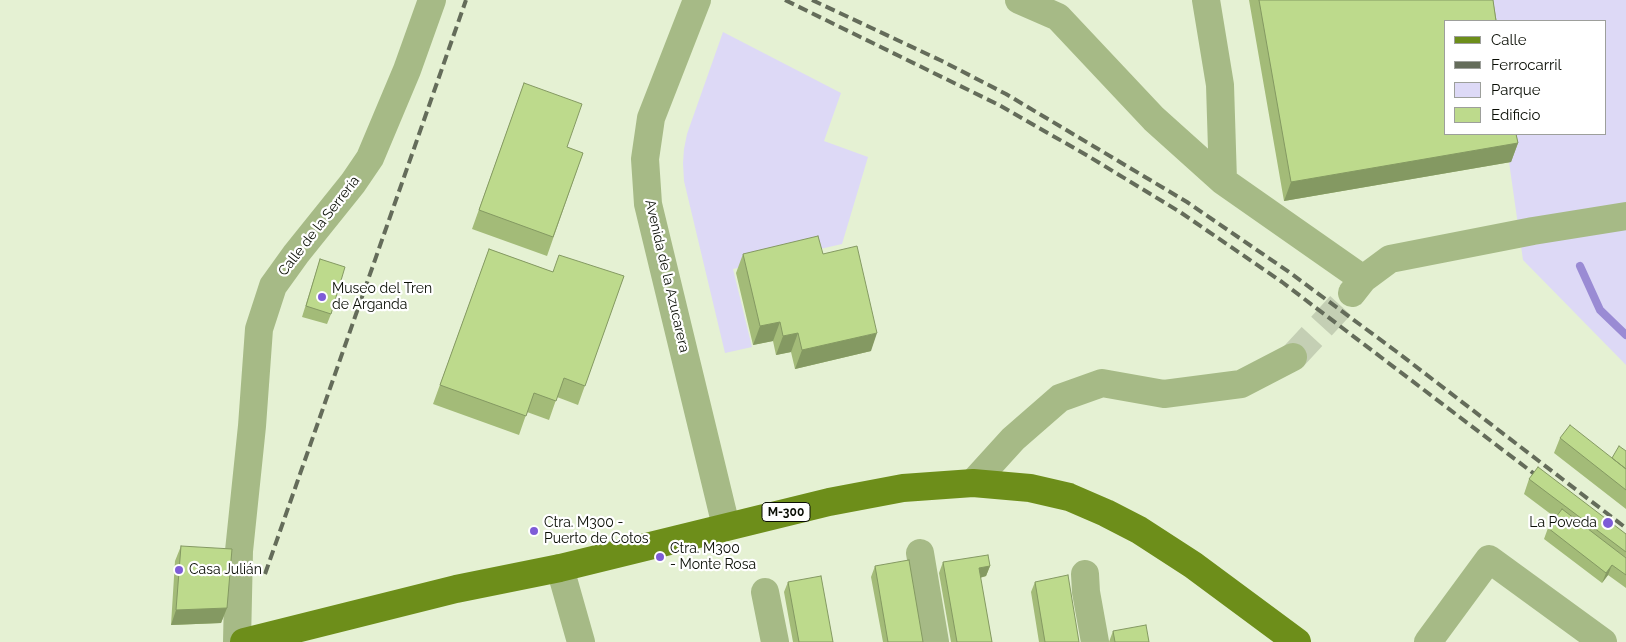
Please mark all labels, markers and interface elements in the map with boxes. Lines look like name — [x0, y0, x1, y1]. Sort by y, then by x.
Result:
legend — [1444, 20, 1606, 135]
text: Calle — [1491, 31, 1526, 49]
text: Ferrocarril — [1491, 56, 1562, 74]
text: Parque — [1491, 81, 1540, 99]
text: Edificio — [1491, 106, 1541, 124]
street label: Calle de la Serrería — [275, 173, 363, 279]
street label: Avenida de la Azucarera — [641, 198, 693, 354]
place label: Museo del Tren de Arganda — [332, 281, 432, 314]
marker: Museo del Tren de Arganda — [316, 291, 328, 303]
road number: M-300 — [762, 502, 810, 522]
place label: Ctra. M300 - Puerto de Cotos — [544, 515, 649, 548]
place label: La Poveda — [1529, 515, 1597, 531]
marker: La Poveda — [1601, 516, 1615, 530]
marker: Ctra. M300 - Puerto de Cotos — [528, 525, 540, 537]
place label: Ctra. M300 - Monte Rosa — [670, 541, 756, 574]
marker: Ctra. M300 - Monte Rosa — [654, 551, 666, 563]
place label: Casa Julián — [189, 562, 262, 578]
marker: Casa Julián — [173, 564, 185, 576]

